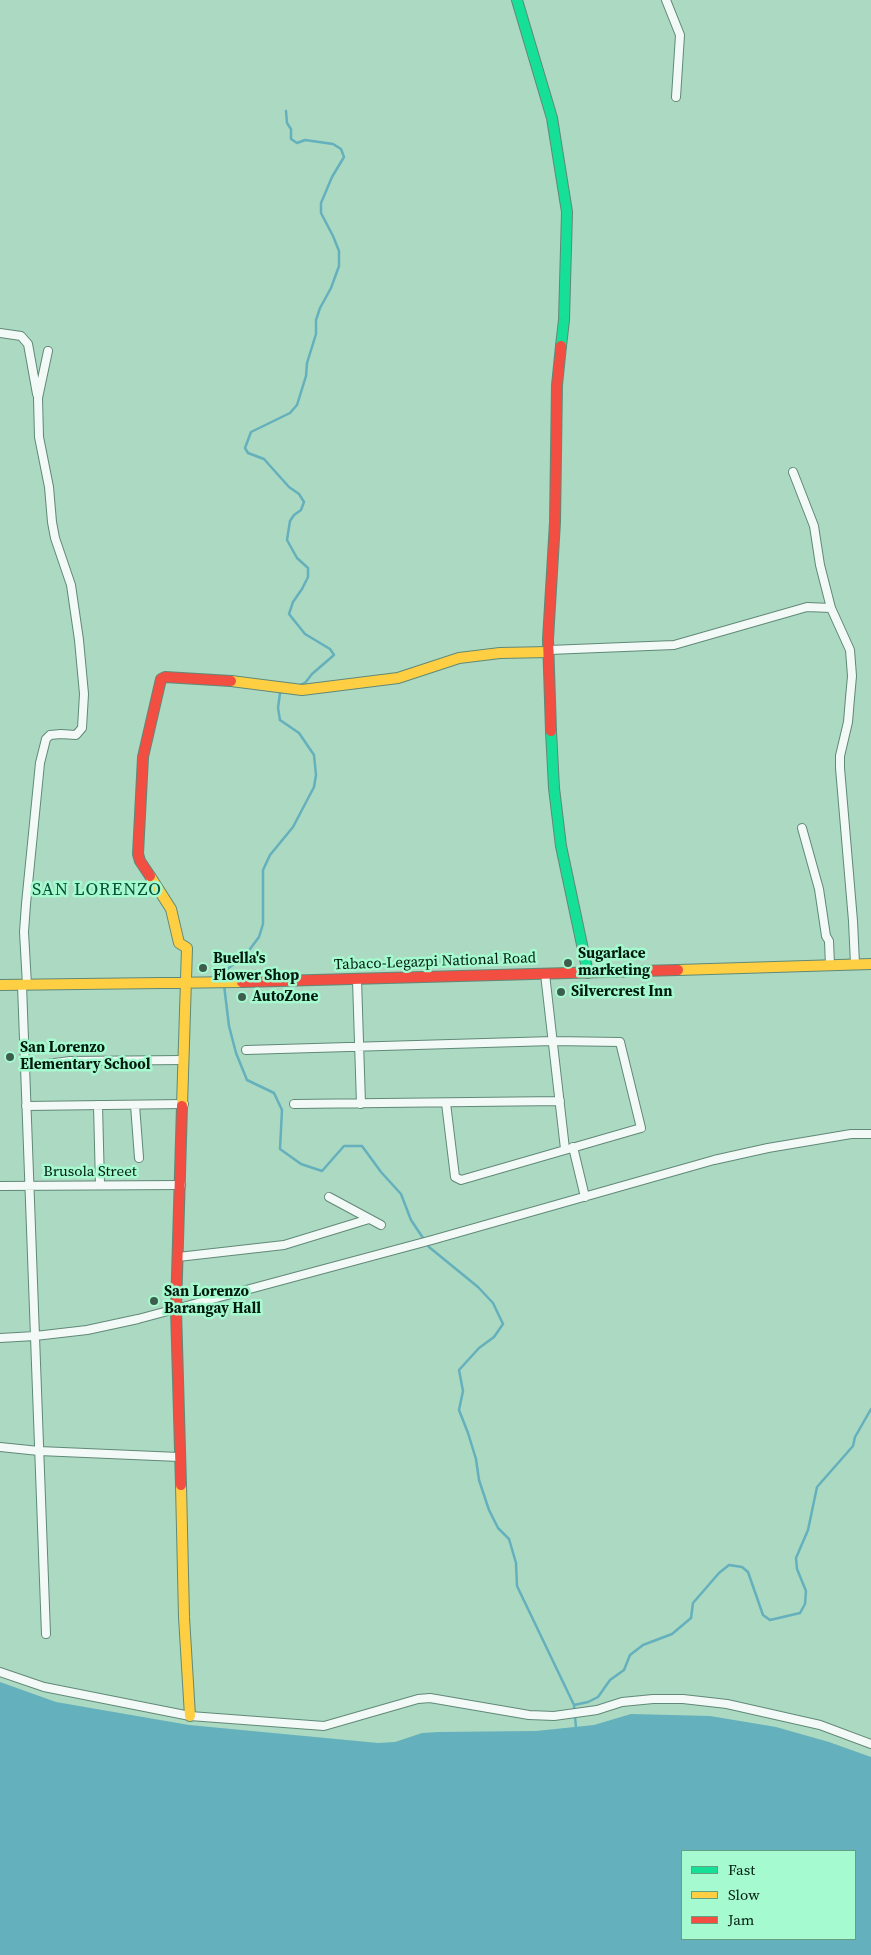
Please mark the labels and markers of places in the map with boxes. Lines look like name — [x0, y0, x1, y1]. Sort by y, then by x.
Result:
place label: Sugarlace marketing — [578, 945, 650, 980]
place label: Buella's Flower Shop — [213, 950, 299, 985]
marker: Sugarlace marketing — [562, 957, 574, 969]
marker: Buella's Flower Shop — [197, 962, 209, 974]
place label: Silvercrest Inn — [571, 983, 673, 1001]
marker: Silvercrest Inn — [555, 986, 567, 998]
place label: AutoZone — [252, 988, 318, 1006]
marker: AutoZone — [236, 991, 248, 1003]
place label: San Lorenzo Elementary School — [20, 1039, 150, 1074]
marker: San Lorenzo Elementary School — [4, 1051, 16, 1063]
place label: San Lorenzo Barangay Hall — [164, 1283, 261, 1318]
marker: San Lorenzo Barangay Hall — [148, 1295, 160, 1307]

